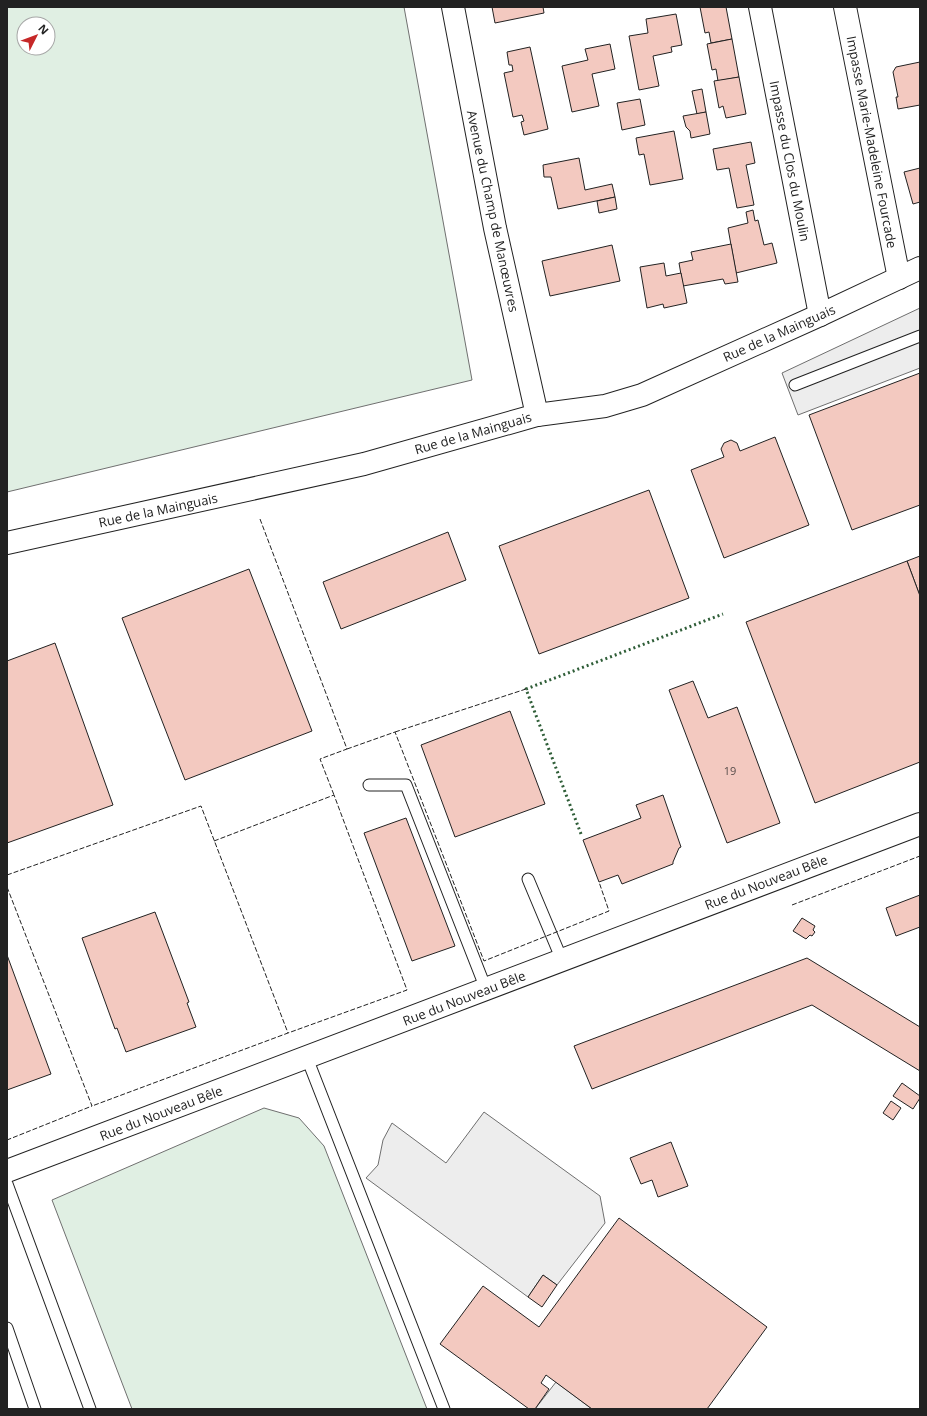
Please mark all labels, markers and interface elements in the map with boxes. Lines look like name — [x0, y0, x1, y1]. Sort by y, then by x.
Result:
north arrow — [16, 16, 56, 56]
text: N — [35, 21, 52, 37]
street label: Impasse Marie-Madeleine Fourcade — [843, 34, 901, 250]
street label: Impasse du Clos du Moulin — [766, 79, 814, 243]
street label: Avenue du Champ de Manœuvres — [463, 108, 523, 314]
street label: Rue de la Mainguais — [720, 300, 838, 366]
street label: Rue de la Mainguais — [412, 408, 534, 458]
street label: Rue de la Mainguais — [97, 489, 219, 531]
house number: 19 — [724, 763, 736, 778]
street label: Rue du Nouveau Bêle — [702, 850, 830, 914]
street label: Rue du Nouveau Bêle — [400, 966, 528, 1030]
street label: Rue du Nouveau Bêle — [97, 1081, 225, 1145]

